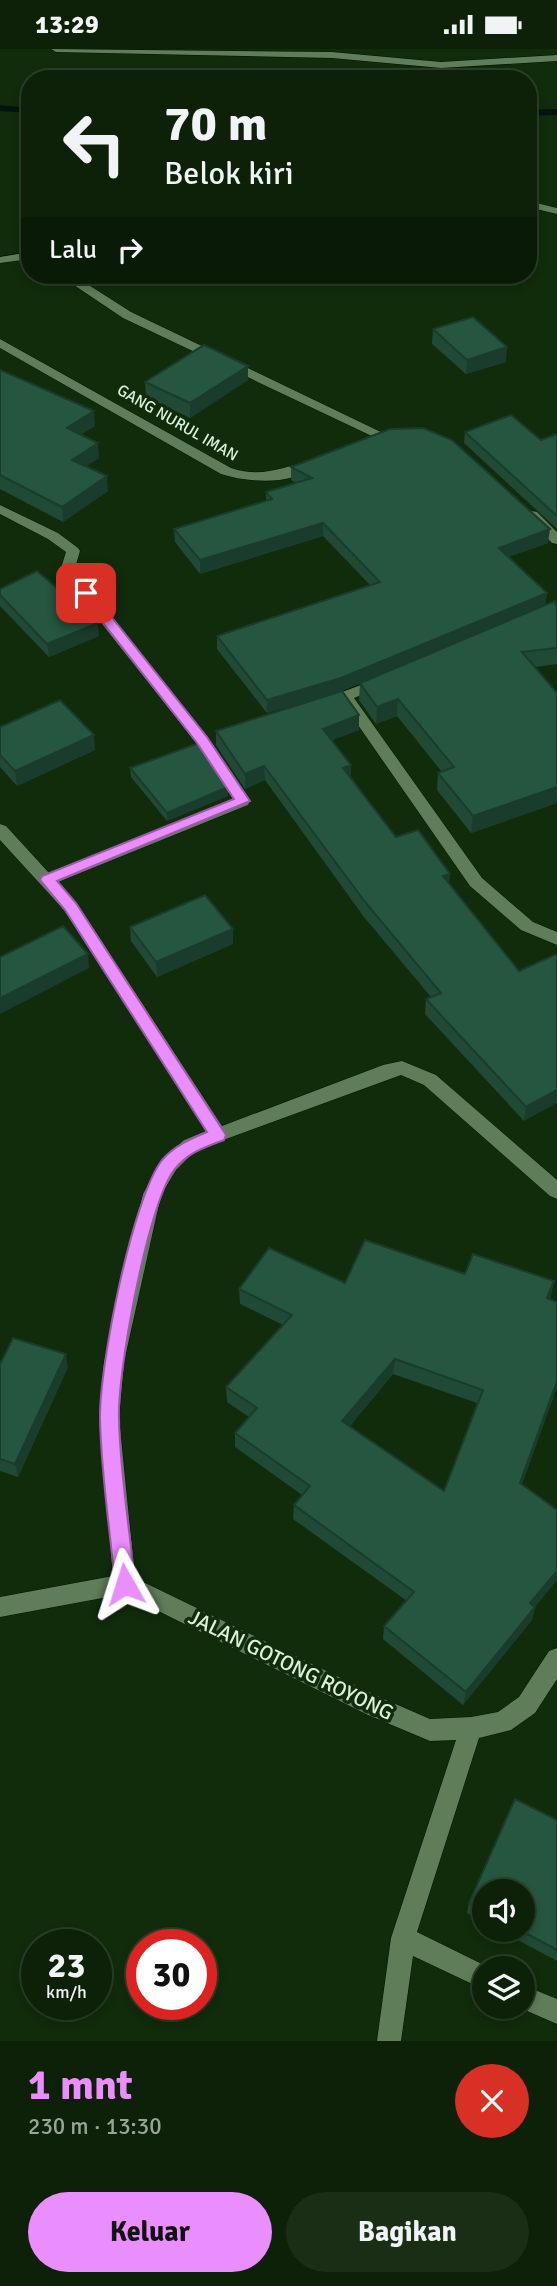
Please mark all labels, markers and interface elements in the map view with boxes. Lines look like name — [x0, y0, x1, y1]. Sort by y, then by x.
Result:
text: 13:29 — [35, 9, 99, 41]
text: 70 m — [164, 94, 267, 154]
icon: left — [49, 98, 140, 189]
text: Belok kiri — [164, 154, 294, 193]
icon: right — [111, 231, 149, 269]
text: Lalu — [49, 234, 97, 266]
street label: GANG NURUL IMAN — [113, 380, 242, 466]
pin — [56, 563, 116, 623]
icon: arrive — [67, 574, 105, 612]
position arrow — [88, 1547, 162, 1621]
street label: JALAN GOTONG ROYONG — [184, 1604, 398, 1726]
map controls — [472, 1879, 535, 2019]
button: sound — [472, 1879, 535, 1942]
speed limit sign: 30 — [126, 1929, 217, 2020]
text: 23 — [48, 1944, 85, 1987]
button: layers — [472, 1956, 535, 2019]
text: km/h — [46, 1981, 87, 2003]
text: 1 mnt — [28, 2060, 133, 2111]
button: close — [455, 2064, 529, 2138]
text: 230 m · 13:30 — [28, 2112, 162, 2141]
button: Keluar — [28, 2192, 272, 2272]
button: Bagikan — [286, 2192, 529, 2272]

